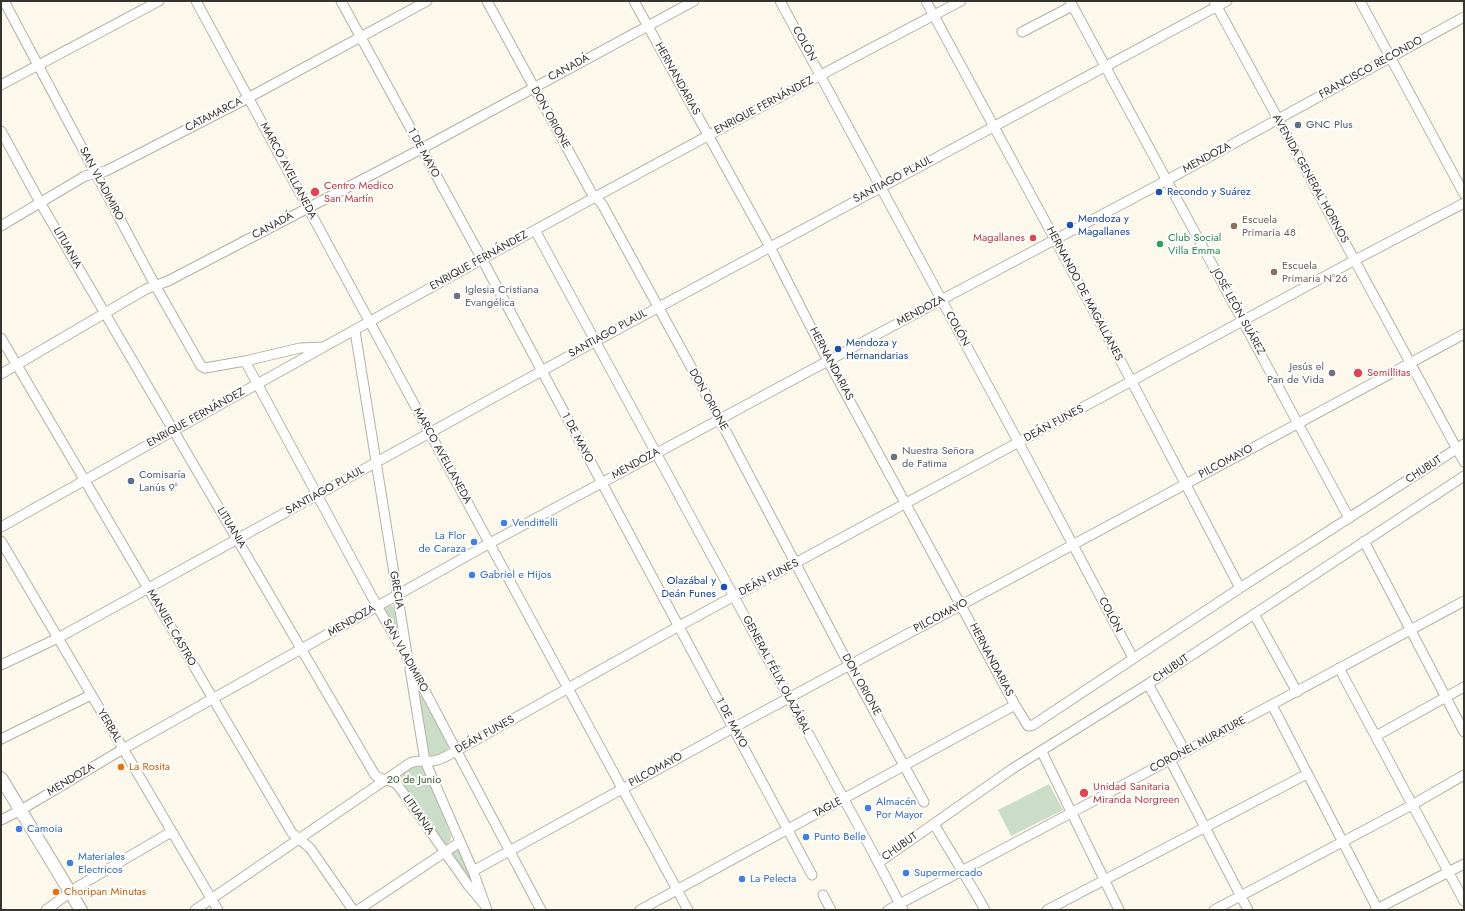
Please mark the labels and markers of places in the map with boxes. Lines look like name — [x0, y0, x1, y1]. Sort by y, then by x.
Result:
place label: GNC Plus — [1306, 118, 1353, 132]
marker: GNC Plus — [1293, 120, 1303, 130]
place label: Centro Medico San Martín — [324, 179, 393, 205]
place label: Recondo y Suárez — [1167, 185, 1251, 199]
marker: Centro Medico San Martín — [309, 186, 321, 198]
marker: Recondo y Suárez — [1154, 187, 1164, 197]
place label: Mendoza y Magallanes — [1078, 212, 1130, 238]
place label: Escuela Primaria 48 — [1242, 213, 1296, 239]
marker: Mendoza y Magallanes — [1065, 220, 1075, 230]
marker: Escuela Primaria 48 — [1229, 221, 1239, 231]
place label: Magallanes — [973, 231, 1025, 245]
place label: Club Social Villa Emma — [1168, 231, 1221, 257]
marker: Magallanes — [1028, 233, 1038, 243]
marker: Club Social Villa Emma — [1155, 239, 1165, 249]
place label: Escuela Primaria Nº26 — [1282, 259, 1348, 285]
marker: Escuela Primaria Nº26 — [1269, 267, 1279, 277]
place label: Iglesia Cristiana Evangélica — [465, 283, 539, 309]
marker: Iglesia Cristiana Evangélica — [452, 291, 462, 301]
place label: Mendoza y Hernandarias — [846, 336, 908, 362]
marker: Mendoza y Hernandarias — [833, 344, 843, 354]
place label: Jesús el Pan de Vida — [1267, 360, 1324, 386]
place label: Semillitas — [1367, 366, 1410, 380]
marker: Semillitas — [1352, 367, 1364, 379]
marker: Jesús el Pan de Vida — [1327, 368, 1337, 378]
place label: Nuestra Señora de Fatima — [902, 444, 974, 470]
marker: Nuestra Señora de Fatima — [889, 452, 899, 462]
place label: Comisaría Lanús 9° — [139, 468, 186, 494]
marker: Comisaría Lanús 9° — [126, 476, 136, 486]
place label: Vendittelli — [512, 516, 558, 530]
marker: Vendittelli — [499, 518, 509, 528]
place label: La Flor de Caraza — [419, 529, 466, 555]
marker: La Flor de Caraza — [469, 537, 479, 547]
place label: Gabriel e Hijos — [480, 568, 551, 582]
marker: Gabriel e Hijos — [467, 570, 477, 580]
place label: Olazábal y Deán Funes — [662, 574, 716, 600]
marker: Olazábal y Deán Funes — [719, 582, 729, 592]
place label: La Rosita — [129, 760, 170, 774]
marker: La Rosita — [116, 762, 126, 772]
place label: Unidad Sanitaria Miranda Norgreen — [1093, 780, 1180, 806]
marker: Unidad Sanitaria Miranda Norgreen — [1078, 787, 1090, 799]
place label: Almacén Por Mayor — [876, 795, 923, 821]
marker: Almacén Por Mayor — [863, 803, 873, 813]
place label: Camoia — [27, 822, 63, 836]
marker: Camoia — [14, 824, 24, 834]
place label: Punto Belle — [814, 830, 866, 844]
marker: Punto Belle — [801, 832, 811, 842]
place label: Materiales Electricos — [78, 850, 125, 876]
marker: Materiales Electricos — [65, 858, 75, 868]
place label: Supermercado — [914, 866, 982, 880]
marker: Supermercado — [901, 868, 911, 878]
place label: La Pelecta — [750, 872, 796, 886]
marker: La Pelecta — [737, 874, 747, 884]
place label: Choripan Minutas — [64, 885, 146, 899]
marker: Choripan Minutas — [51, 887, 61, 897]

